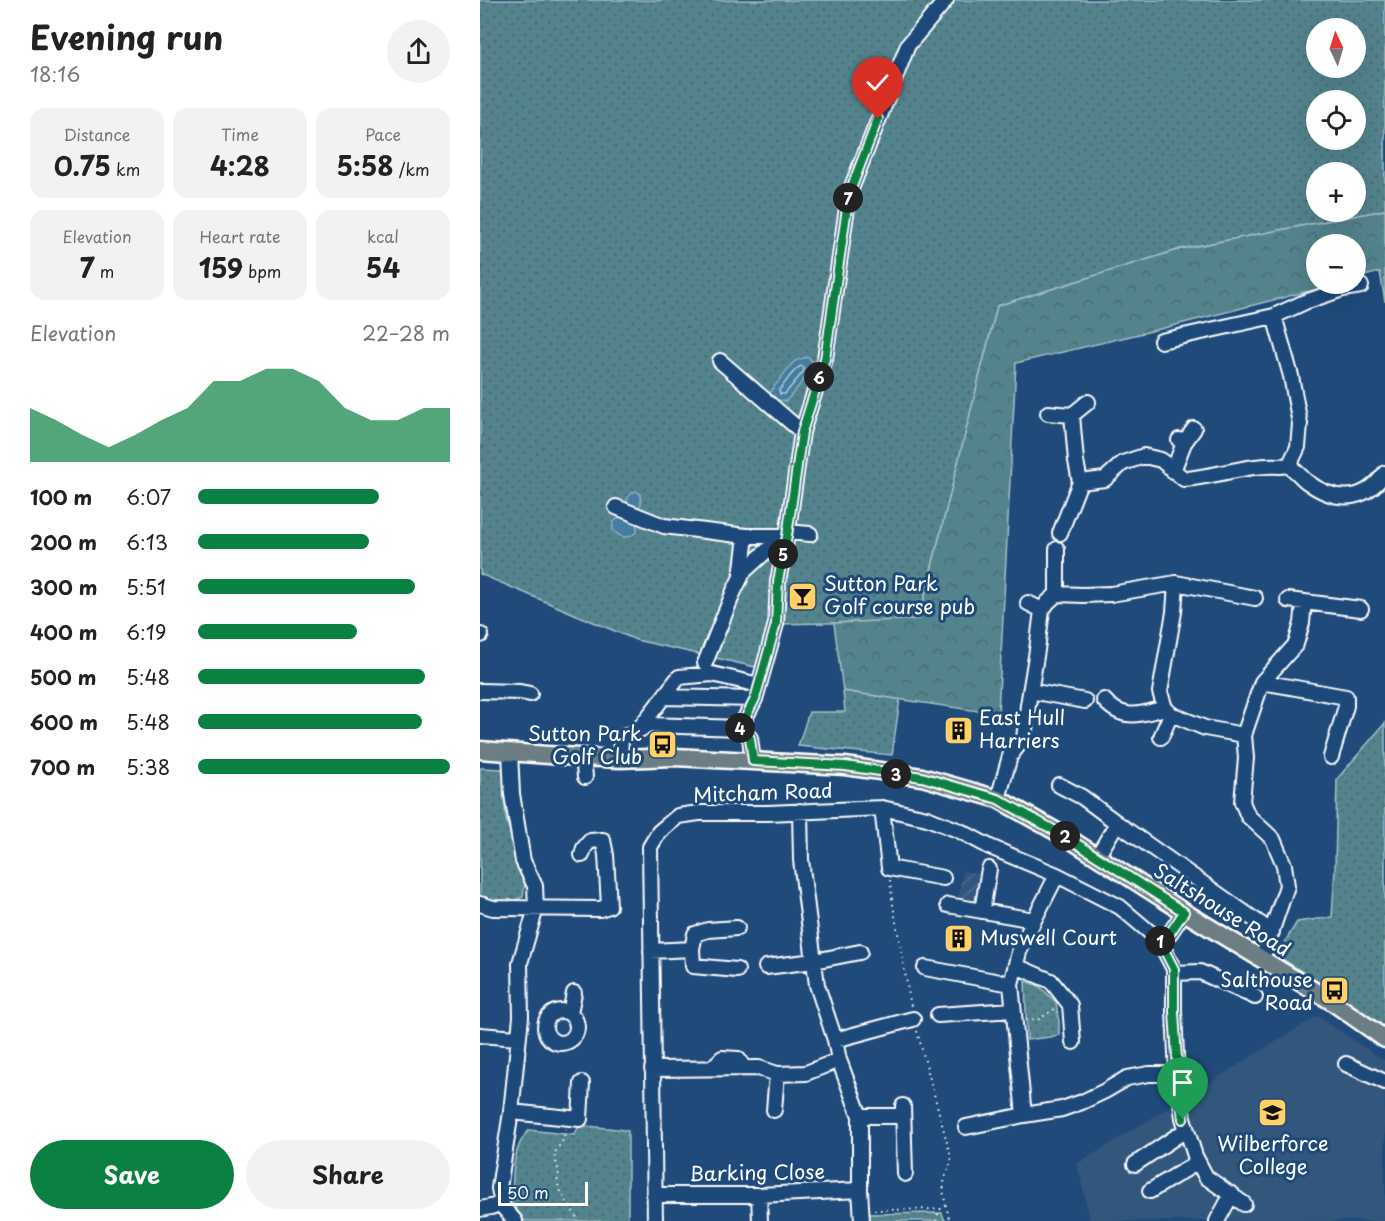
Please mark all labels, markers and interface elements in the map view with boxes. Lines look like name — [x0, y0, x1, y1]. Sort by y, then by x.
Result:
text: Evening run — [30, 11, 223, 61]
north arrow — [1306, 18, 1366, 78]
map controls — [1306, 18, 1366, 294]
button: share — [387, 20, 450, 83]
pin — [852, 57, 903, 119]
text: 18:16 — [30, 59, 80, 89]
icon: check — [861, 66, 894, 99]
button: locate — [1306, 90, 1366, 150]
text: Distance — [63, 122, 131, 146]
text: Time — [221, 122, 259, 146]
text: Pace — [365, 122, 401, 146]
text: 0.75 — [54, 146, 111, 185]
text: 4:28 — [210, 146, 270, 185]
text: 5:58 — [337, 146, 394, 185]
text: km — [111, 157, 140, 181]
text: /km — [394, 157, 429, 181]
button: + — [1306, 162, 1366, 222]
pin: 7 — [833, 183, 863, 213]
text: 7 — [843, 186, 853, 210]
text: Elevation — [62, 224, 132, 248]
text: Heart rate — [200, 224, 280, 248]
text: kcal — [367, 224, 399, 248]
button: − — [1306, 234, 1366, 294]
text: 7 — [80, 248, 95, 287]
text: 159 — [199, 248, 243, 287]
text: 54 — [366, 248, 400, 287]
text: m — [95, 259, 114, 283]
text: bpm — [243, 259, 281, 283]
text: Elevation — [30, 318, 116, 348]
text: 22–28 m — [362, 318, 450, 348]
pin: 6 — [804, 362, 834, 392]
text: 6 — [813, 365, 825, 389]
text: 100 m — [30, 482, 92, 512]
text: 6:07 — [126, 482, 171, 512]
text: 200 m — [30, 527, 97, 557]
text: 6:13 — [126, 527, 168, 557]
pin: 5 — [768, 539, 798, 569]
text: 5 — [778, 542, 788, 566]
place label: Sutton Park Golf course pub — [824, 568, 975, 621]
text: 300 m — [30, 572, 98, 602]
text: 5:51 — [126, 572, 166, 602]
bar icon: Sutton Park Golf course pub — [787, 580, 819, 612]
text: 400 m — [30, 617, 98, 647]
text: 6:19 — [126, 617, 166, 647]
text: 500 m — [30, 662, 97, 692]
text: 5:48 — [126, 662, 170, 692]
place label: East Hull Harriers — [979, 702, 1065, 755]
text: 600 m — [30, 707, 98, 737]
text: 5:48 — [126, 707, 170, 737]
pin: 4 — [725, 713, 755, 743]
building icon: East Hull Harriers — [942, 714, 974, 746]
text: 4 — [735, 716, 745, 740]
place label: Sutton Park Golf Club — [528, 718, 642, 771]
bus stop icon: Sutton Park Golf Club — [647, 729, 679, 761]
text: 700 m — [30, 752, 95, 782]
text: 5:38 — [126, 752, 170, 782]
pin: 3 — [881, 759, 911, 789]
text: 3 — [891, 762, 901, 786]
street label: Mitcham Road — [693, 775, 833, 809]
pin: 2 — [1050, 821, 1080, 851]
text: 2 — [1059, 824, 1071, 848]
street label: Saltshouse Road — [1148, 855, 1297, 963]
building icon: Muswell Court — [943, 922, 975, 954]
place label: Muswell Court — [980, 922, 1117, 952]
pin: 1 — [1145, 926, 1175, 956]
text: 1 — [1156, 929, 1164, 953]
place label: Salthouse Road — [1220, 964, 1313, 1017]
bus stop icon: Salthouse Road — [1318, 975, 1350, 1007]
pin — [1157, 1057, 1208, 1119]
icon: arrive — [1166, 1066, 1199, 1099]
school or university icon: Wilberforce College — [1257, 1097, 1289, 1129]
place label: Wilberforce College — [1217, 1128, 1329, 1181]
button: Save — [30, 1140, 234, 1209]
button: Share — [246, 1140, 450, 1209]
street label: Barking Close — [689, 1156, 825, 1188]
scale bar — [498, 1179, 588, 1206]
text: 50 m — [507, 1180, 548, 1204]

